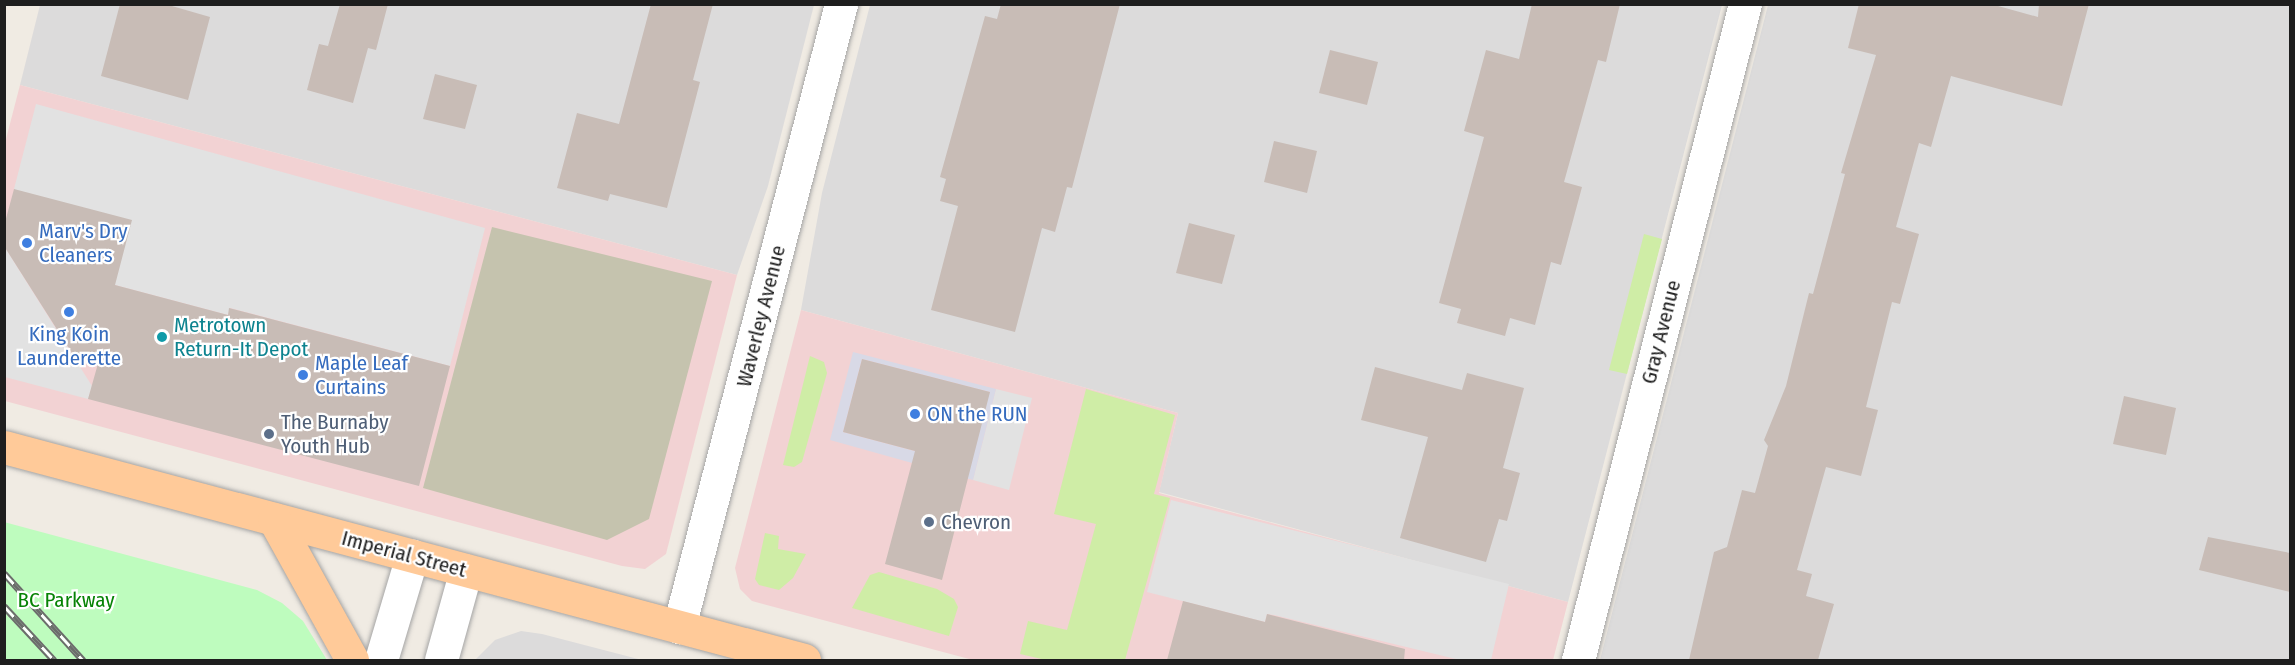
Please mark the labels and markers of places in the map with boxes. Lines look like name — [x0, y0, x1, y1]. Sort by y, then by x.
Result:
place label: Marv's Dry Cleaners — [39, 218, 128, 268]
marker: Marv's Dry Cleaners — [20, 236, 34, 250]
marker: King Koin Launderette — [62, 305, 76, 319]
place label: Metrotown Return-It Depot — [174, 312, 308, 362]
place label: King Koin Launderette — [17, 321, 121, 371]
marker: Metrotown Return-It Depot — [155, 330, 169, 344]
place label: Maple Leaf Curtains — [315, 350, 408, 400]
marker: Maple Leaf Curtains — [296, 368, 310, 382]
place label: ON the RUN — [927, 401, 1028, 427]
marker: ON the RUN — [908, 407, 922, 421]
place label: The Burnaby Youth Hub — [281, 409, 389, 459]
marker: The Burnaby Youth Hub — [262, 427, 276, 441]
place label: Chevron — [941, 509, 1011, 535]
marker: Chevron — [922, 515, 936, 529]

